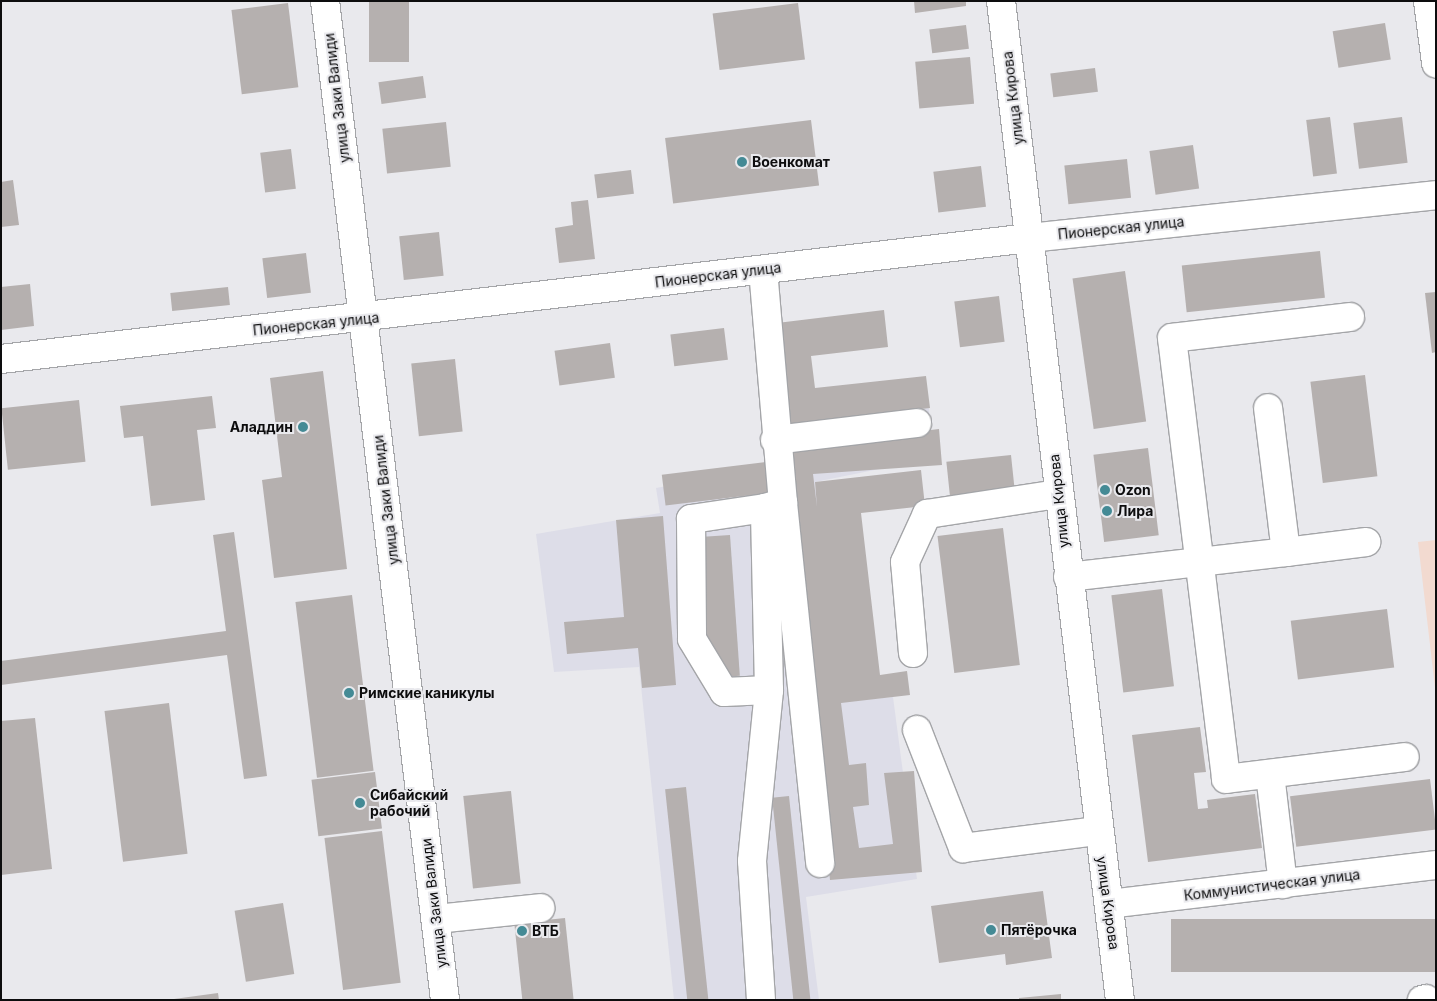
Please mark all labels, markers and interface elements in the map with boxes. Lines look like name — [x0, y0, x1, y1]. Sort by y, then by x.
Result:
street label: улица Заки Валиди — [321, 32, 353, 164]
street label: улица Кирова — [999, 50, 1027, 146]
place label: Военкомат — [752, 154, 830, 170]
marker: Военкомат — [736, 156, 748, 168]
street label: Пионерская улица — [1057, 213, 1185, 243]
street label: Пионерская улица — [654, 259, 782, 291]
street label: Пионерская улица — [252, 309, 380, 339]
place label: Аладдин — [230, 419, 293, 435]
marker: Аладдин — [297, 421, 309, 433]
street label: улица Заки Валиди — [370, 434, 402, 566]
street label: улица Кирова — [1046, 453, 1072, 549]
place label: Ozon — [1115, 482, 1151, 498]
marker: Ozon — [1099, 484, 1111, 496]
place label: Лира — [1117, 503, 1153, 519]
marker: Лира — [1101, 505, 1113, 517]
place label: Римские каникулы — [359, 685, 494, 701]
marker: Римские каникулы — [343, 687, 355, 699]
place label: Сибайский рабочий — [370, 787, 448, 820]
marker: Сибайский рабочий — [354, 797, 366, 809]
street label: улица Заки Валиди — [418, 837, 450, 969]
street label: улица Кирова — [1093, 855, 1123, 951]
street label: Коммунистическая улица — [1183, 866, 1361, 904]
place label: Пятёрочка — [1001, 922, 1077, 938]
place label: ВТБ — [532, 923, 559, 939]
marker: Пятёрочка — [985, 924, 997, 936]
marker: ВТБ — [516, 925, 528, 937]

